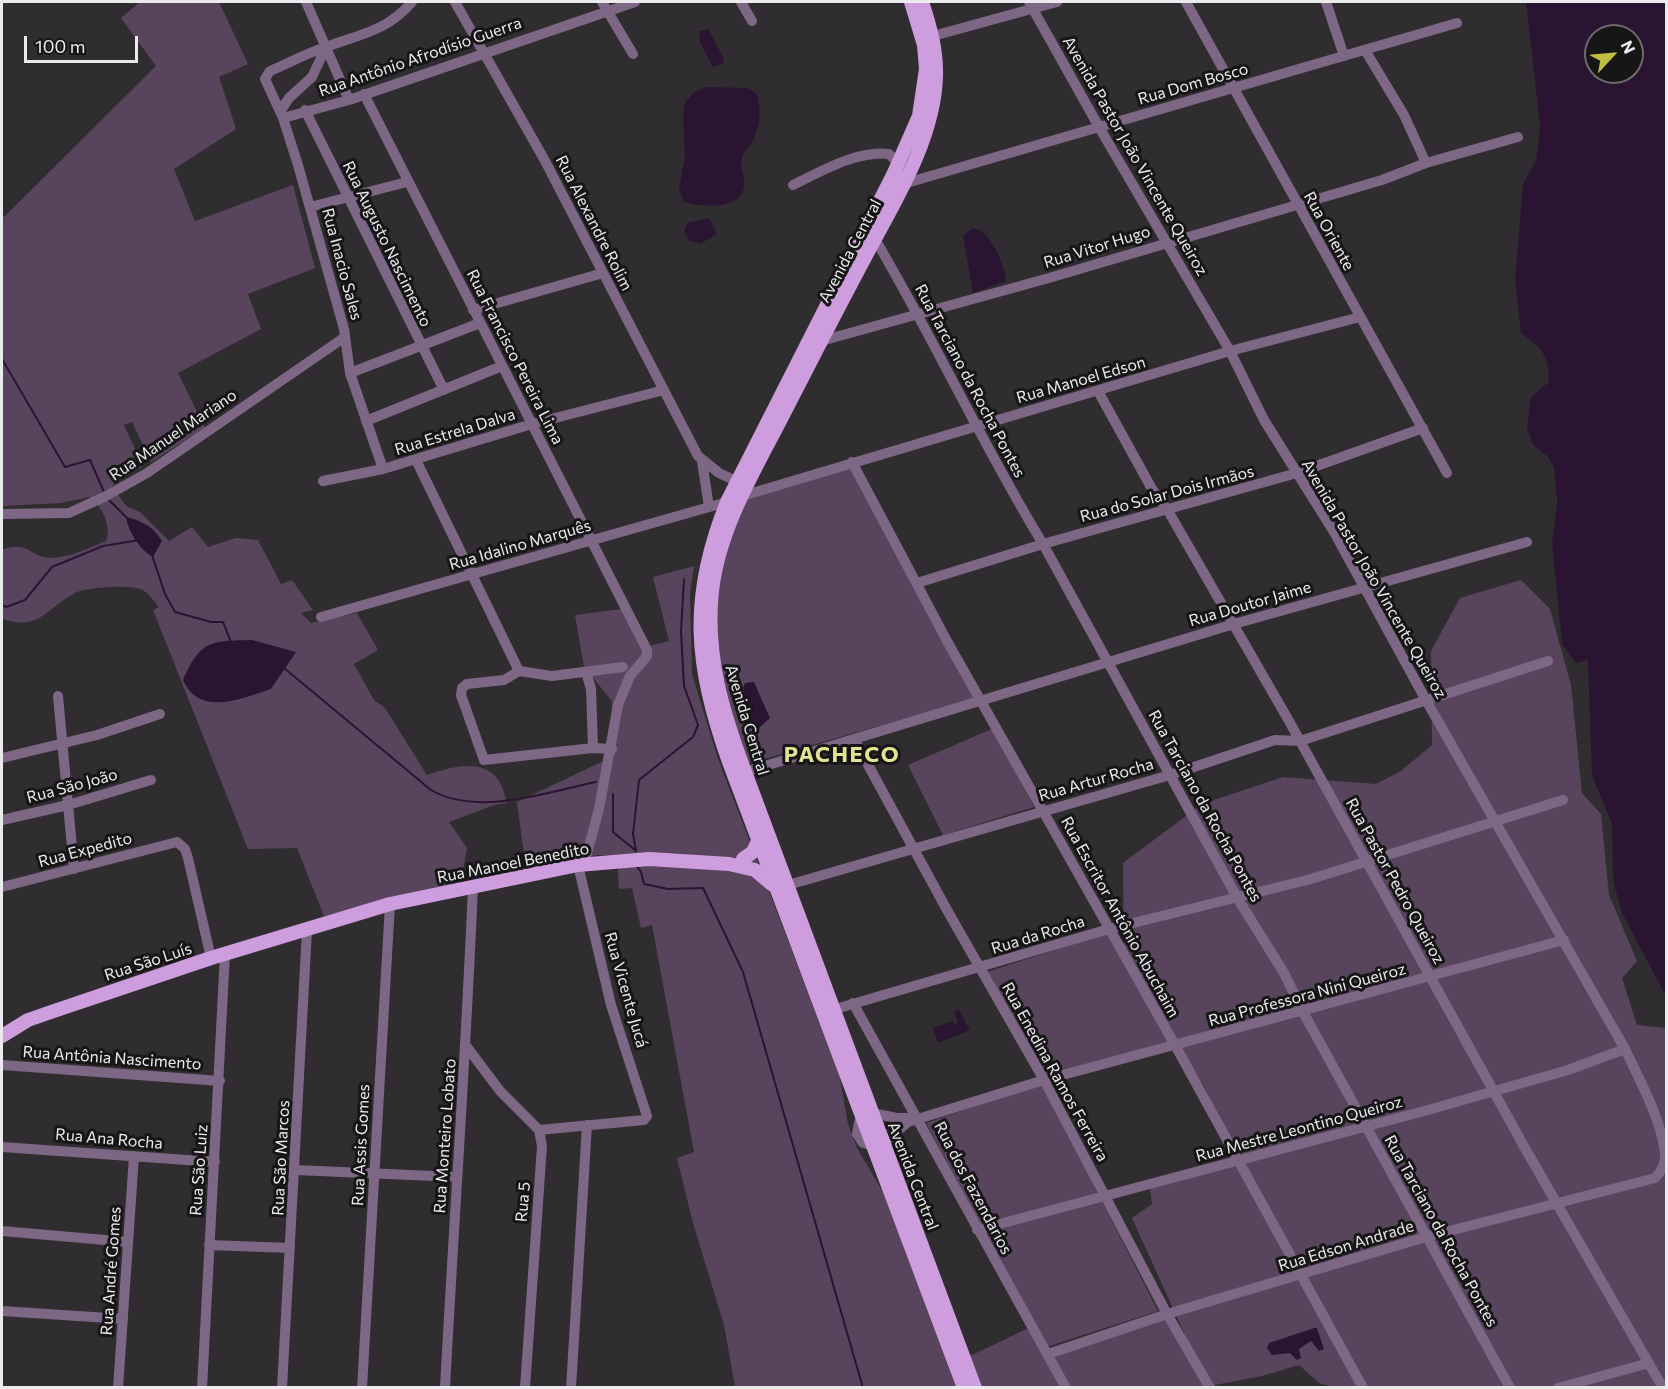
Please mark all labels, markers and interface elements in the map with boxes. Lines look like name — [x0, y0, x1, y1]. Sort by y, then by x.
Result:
street label: Rua Antônio Afrodísio Guerra — [316, 13, 524, 101]
scale bar — [27, 24, 141, 62]
north arrow — [1584, 24, 1644, 84]
street label: Avenida Pastor João Vincente Queiroz — [1058, 33, 1212, 279]
text: 100 m — [35, 35, 85, 57]
text: N — [1618, 37, 1640, 56]
street label: Rua Dom Bosco — [1136, 59, 1250, 109]
street label: Rua Alexandre Rolim — [552, 152, 636, 294]
street label: Rua Augusto Nascimento — [338, 158, 436, 330]
street label: Rua Oriente — [1299, 188, 1359, 274]
street label: Avenida Central — [815, 196, 885, 306]
street label: Rua Inacio Sales — [318, 206, 366, 322]
street label: Rua Vitor Hugo — [1041, 222, 1153, 272]
street label: Rua Francisco Pereira Lima — [462, 266, 568, 448]
street label: Rua Tarciano da Rocha Pontes — [911, 281, 1029, 481]
street label: Rua Manoel Edson — [1014, 352, 1148, 408]
street label: Rua Manuel Mariano — [106, 385, 240, 485]
street label: Rua Estrela Dalva — [392, 405, 518, 459]
street label: Avenida Pastor João Vincente Queiroz — [1297, 456, 1451, 702]
street label: Rua do Solar Dois Irmãos — [1078, 462, 1256, 526]
street label: Rua Idalino Marquês — [447, 516, 593, 574]
street label: Rua Doutor Jaime — [1187, 577, 1313, 631]
street label: Avenida Central — [721, 662, 773, 778]
street label: Rua Tarciano da Rocha Pontes — [1144, 707, 1266, 905]
district label: PACHECO — [784, 742, 900, 768]
street label: Rua Artur Rocha — [1036, 754, 1156, 806]
street label: Rua São João — [24, 765, 120, 807]
street label: Rua Pastor Pedro Queiroz — [1341, 795, 1449, 967]
street label: Rua Escritor Antônio Abuchaim — [1057, 813, 1183, 1021]
street label: Rua Expedito — [36, 828, 134, 872]
street label: Rua Manoel Benedito — [435, 839, 591, 887]
street label: Rua da Rocha — [989, 912, 1087, 958]
street label: Rua Vicente Jucá — [600, 930, 652, 1050]
street label: Rua São Luís — [102, 939, 194, 985]
street label: Rua Professora Nini Queiroz — [1206, 959, 1408, 1031]
street label: Rua Enedina Ramos Ferreira — [998, 979, 1112, 1165]
street label: Rua Antônia Nascimento — [22, 1042, 202, 1074]
street label: Rua Monteiro Lobato — [430, 1058, 460, 1214]
street label: Rua Assis Gomes — [348, 1084, 374, 1206]
street label: Rua Mestre Leontino Queiroz — [1194, 1092, 1404, 1166]
street label: Rua São Marcos — [268, 1100, 294, 1216]
street label: Rua dos Fazendarios — [930, 1118, 1016, 1258]
street label: Avenida Central — [884, 1119, 942, 1233]
street label: Rua São Luiz — [186, 1124, 212, 1216]
street label: Rua Ana Rocha — [54, 1125, 164, 1153]
street label: Rua Tarciano da Rocha Pontes — [1380, 1132, 1502, 1330]
street label: Rua 5 — [512, 1181, 534, 1223]
street label: Rua André Gomes — [97, 1206, 125, 1336]
street label: Rua Edson Andrade — [1276, 1216, 1416, 1276]

